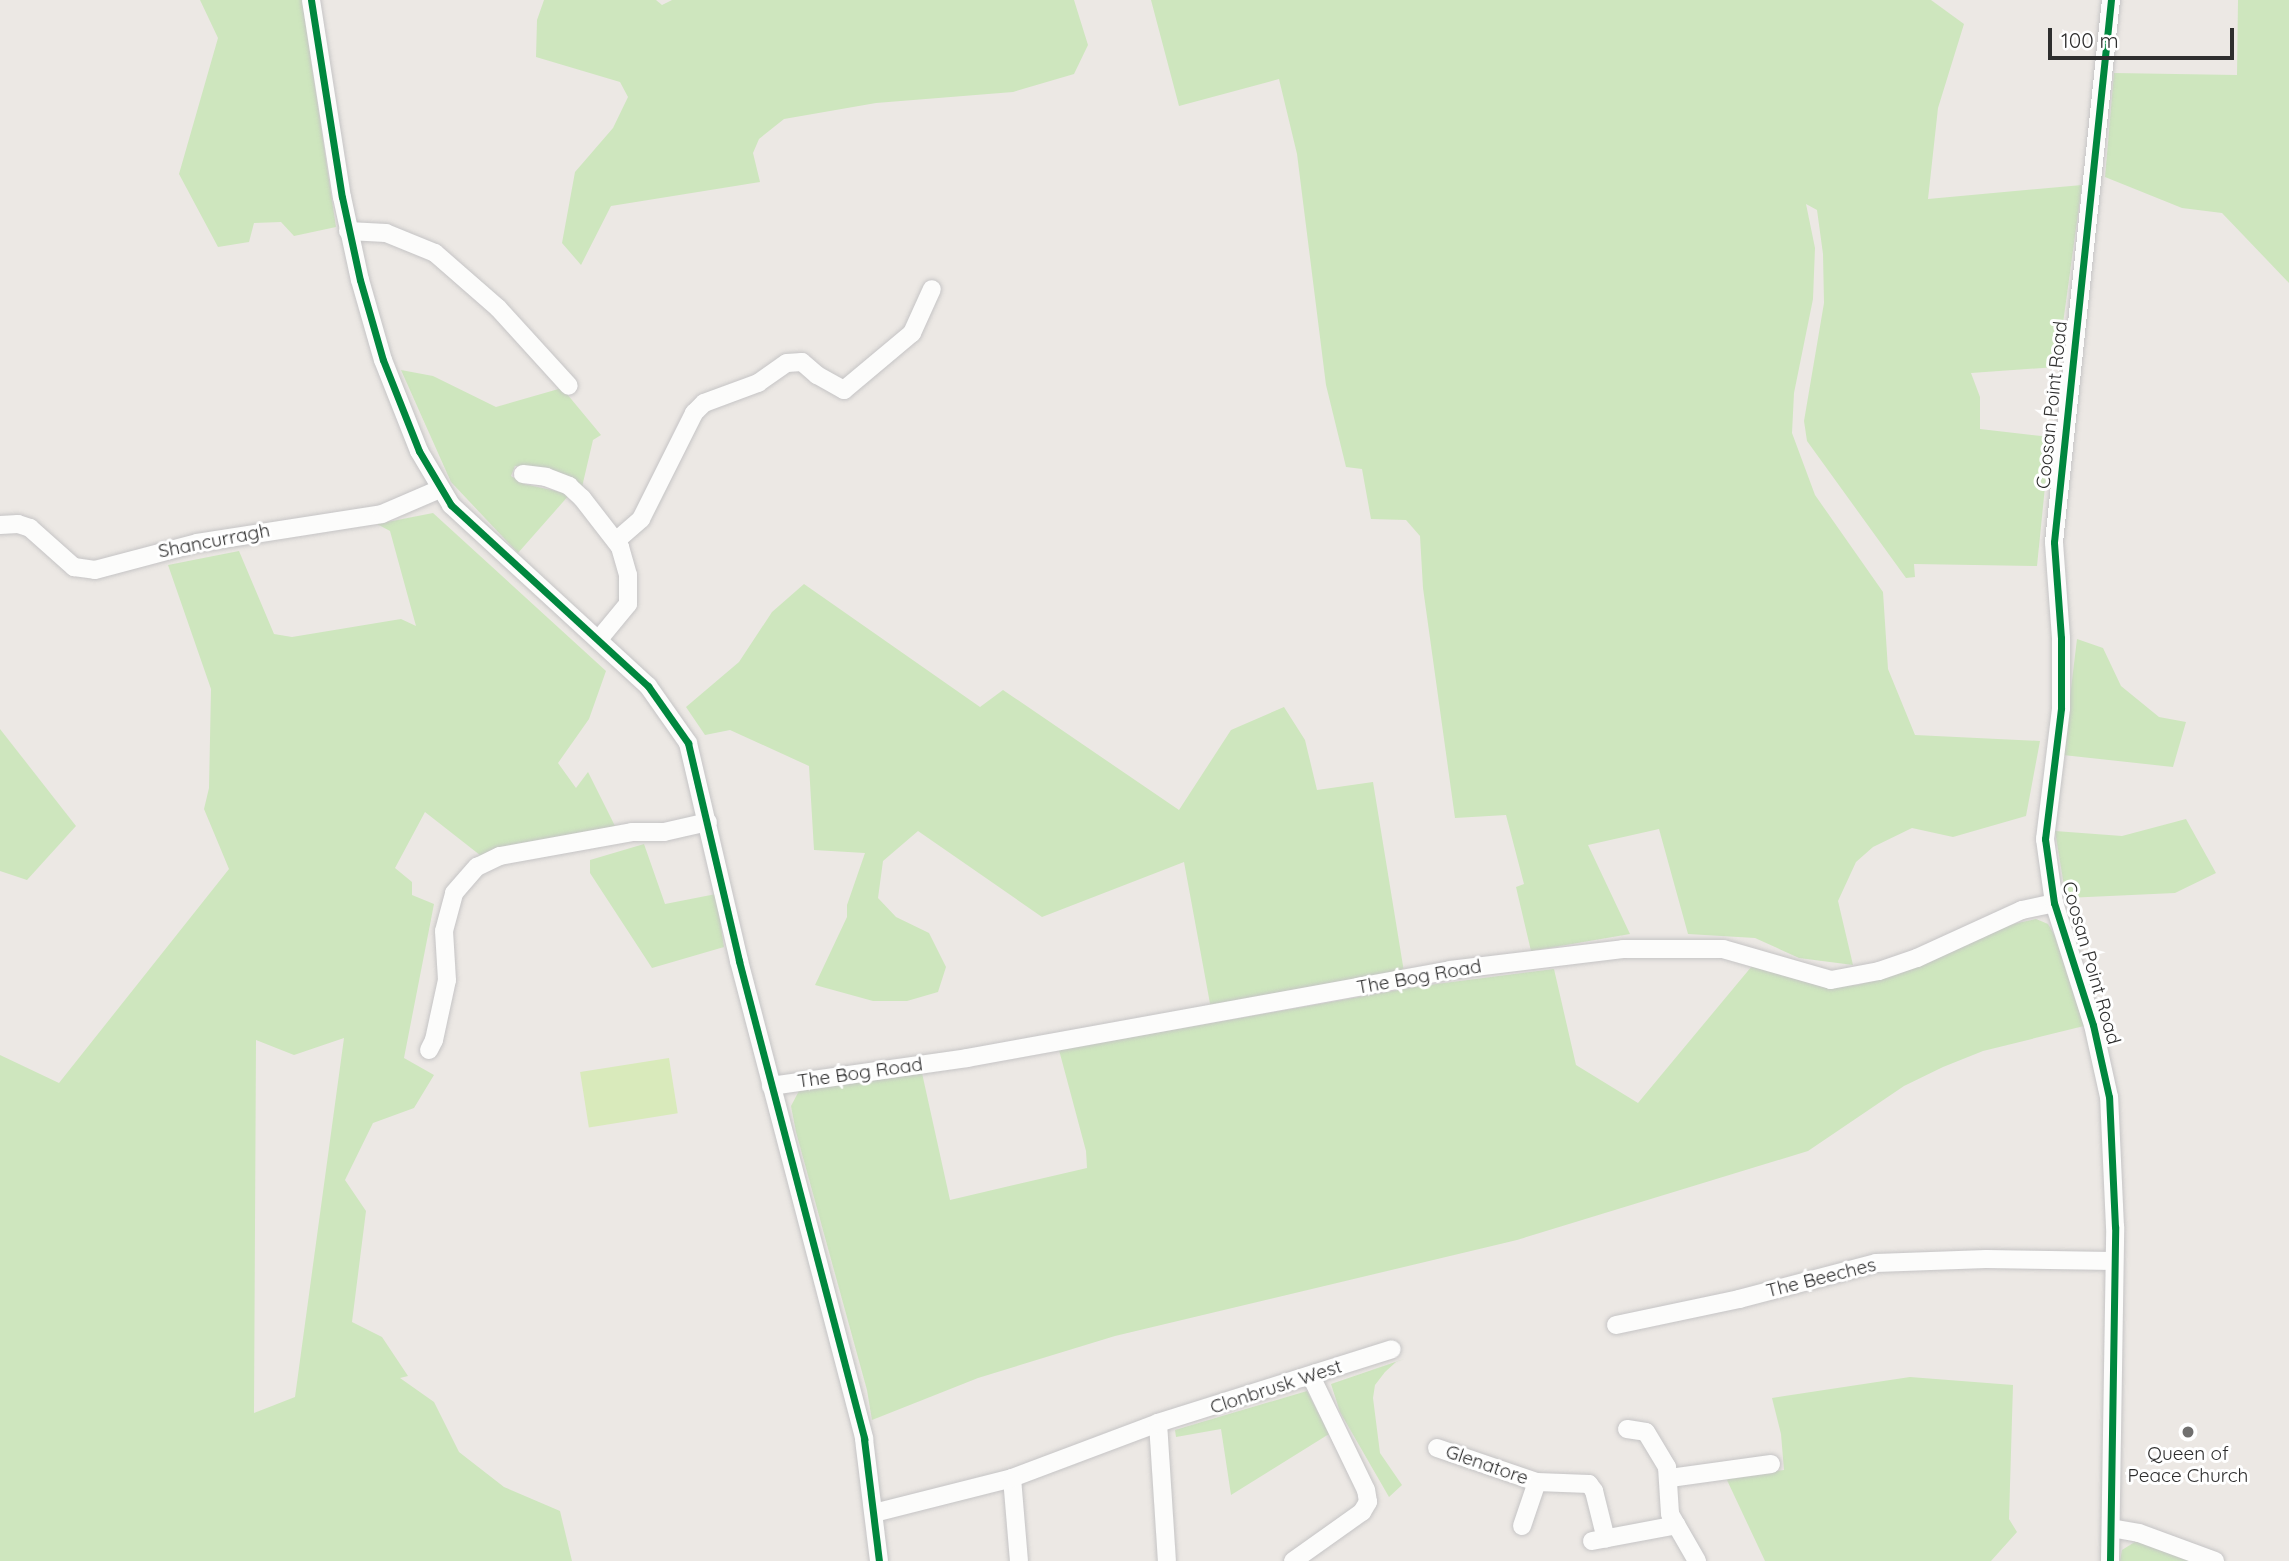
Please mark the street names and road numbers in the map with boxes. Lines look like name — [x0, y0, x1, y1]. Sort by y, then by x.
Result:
street label: Coosan Point Road — [2032, 320, 2072, 490]
street label: Shancurragh — [156, 519, 272, 563]
street label: Coosan Point Road — [2057, 879, 2125, 1047]
street label: The Bog Road — [1355, 955, 1483, 999]
street label: The Bog Road — [796, 1053, 924, 1093]
street label: The Beeches — [1764, 1253, 1878, 1303]
street label: Clonbrusk West — [1207, 1355, 1345, 1419]
street label: Glenatore — [1443, 1440, 1531, 1490]

